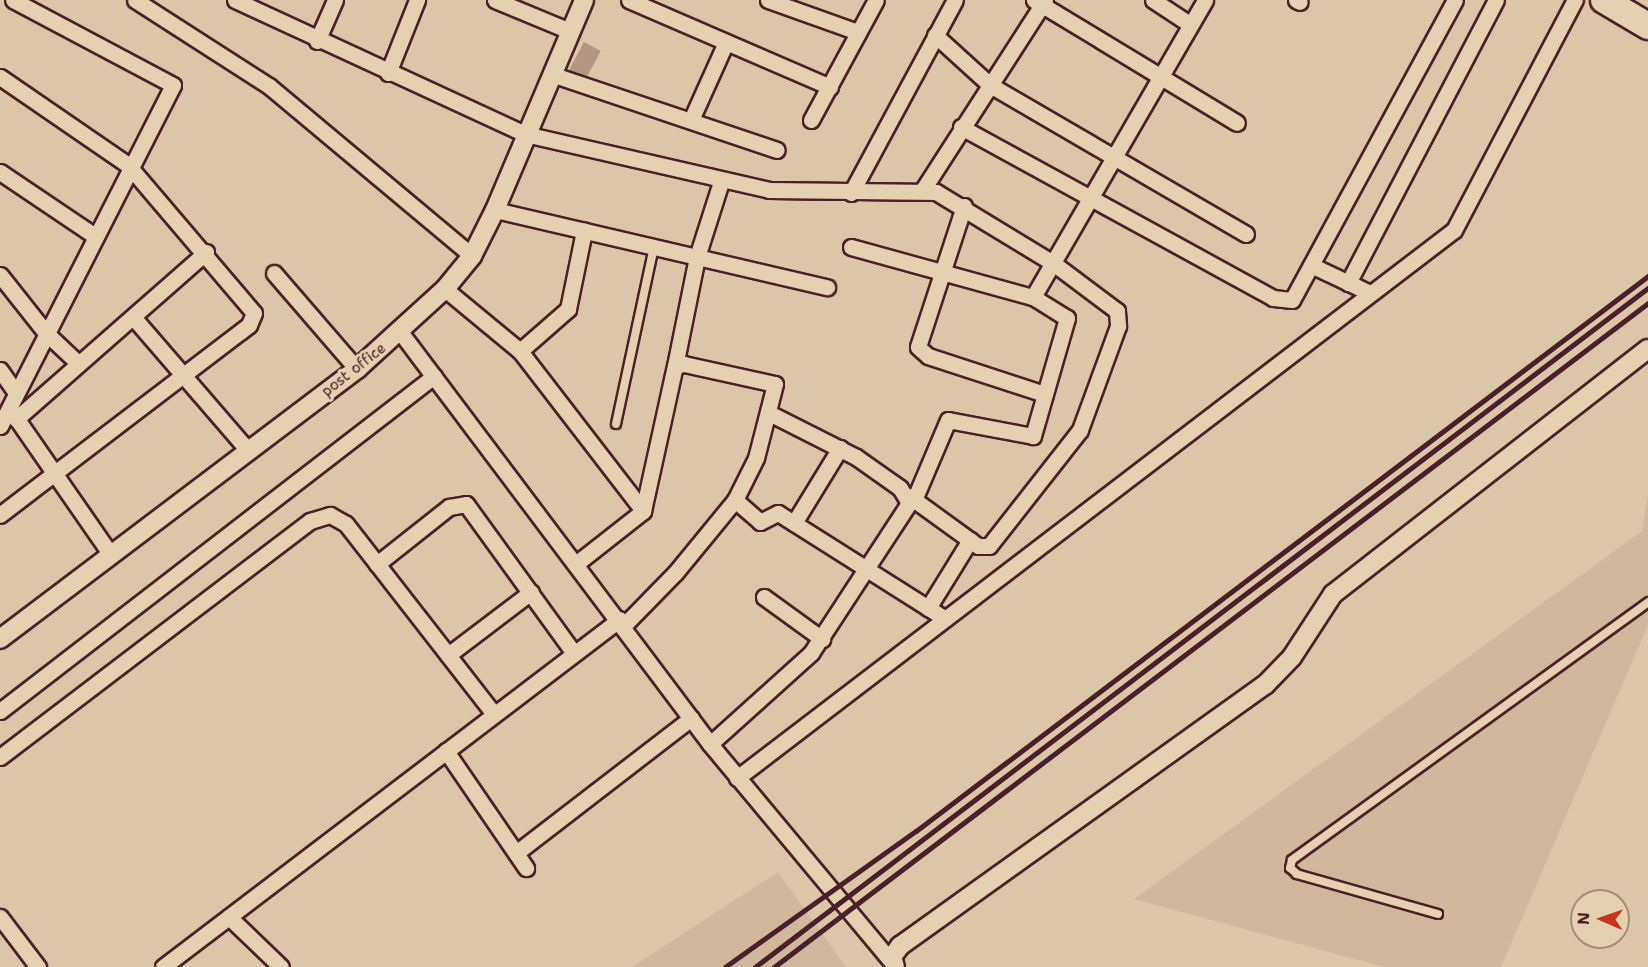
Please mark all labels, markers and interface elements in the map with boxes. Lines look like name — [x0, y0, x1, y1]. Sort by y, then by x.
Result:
street label: post office — [318, 339, 390, 401]
north arrow — [1570, 889, 1630, 949]
text: N — [1573, 912, 1594, 925]

